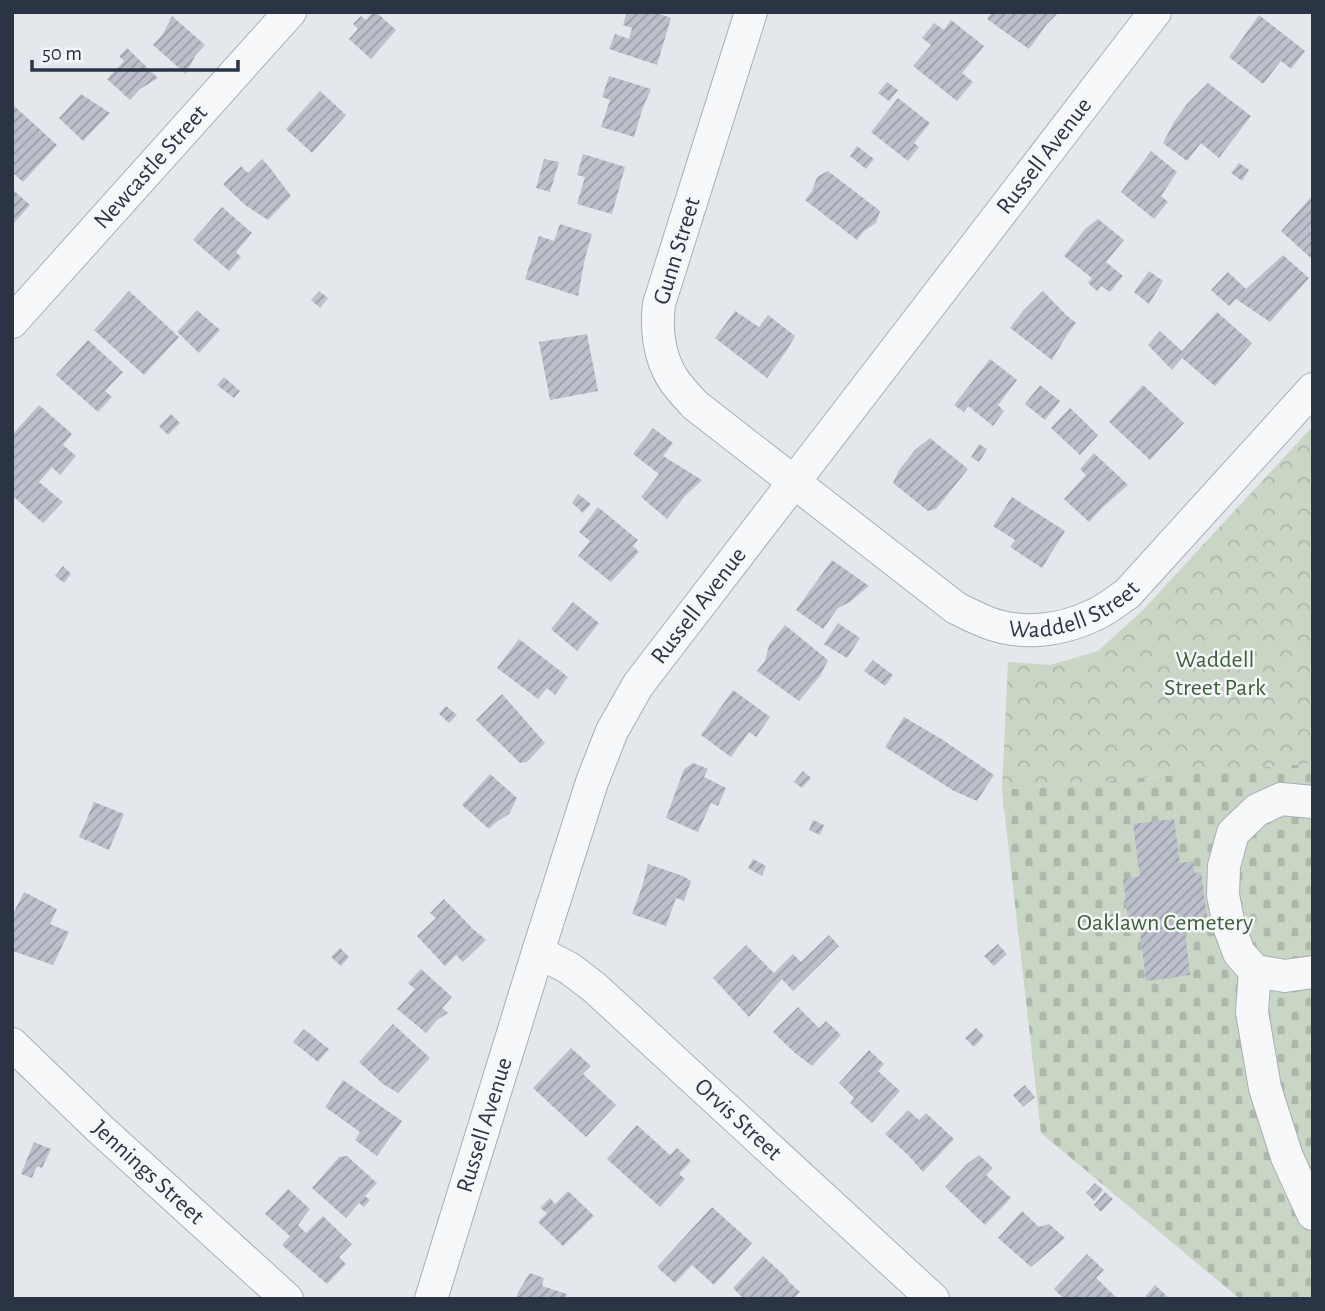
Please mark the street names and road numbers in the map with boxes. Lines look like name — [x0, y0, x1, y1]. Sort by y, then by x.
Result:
street label: Russell Avenue — [992, 93, 1096, 219]
street label: Newcastle Street — [90, 100, 212, 234]
street label: Gunn Street — [649, 194, 705, 308]
street label: Russell Avenue — [647, 543, 751, 669]
street label: Waddell Street — [1007, 576, 1145, 643]
street label: Russell Avenue — [453, 1055, 517, 1195]
street label: Orvis Street — [690, 1074, 786, 1165]
street label: Jennings Street — [87, 1116, 209, 1229]

